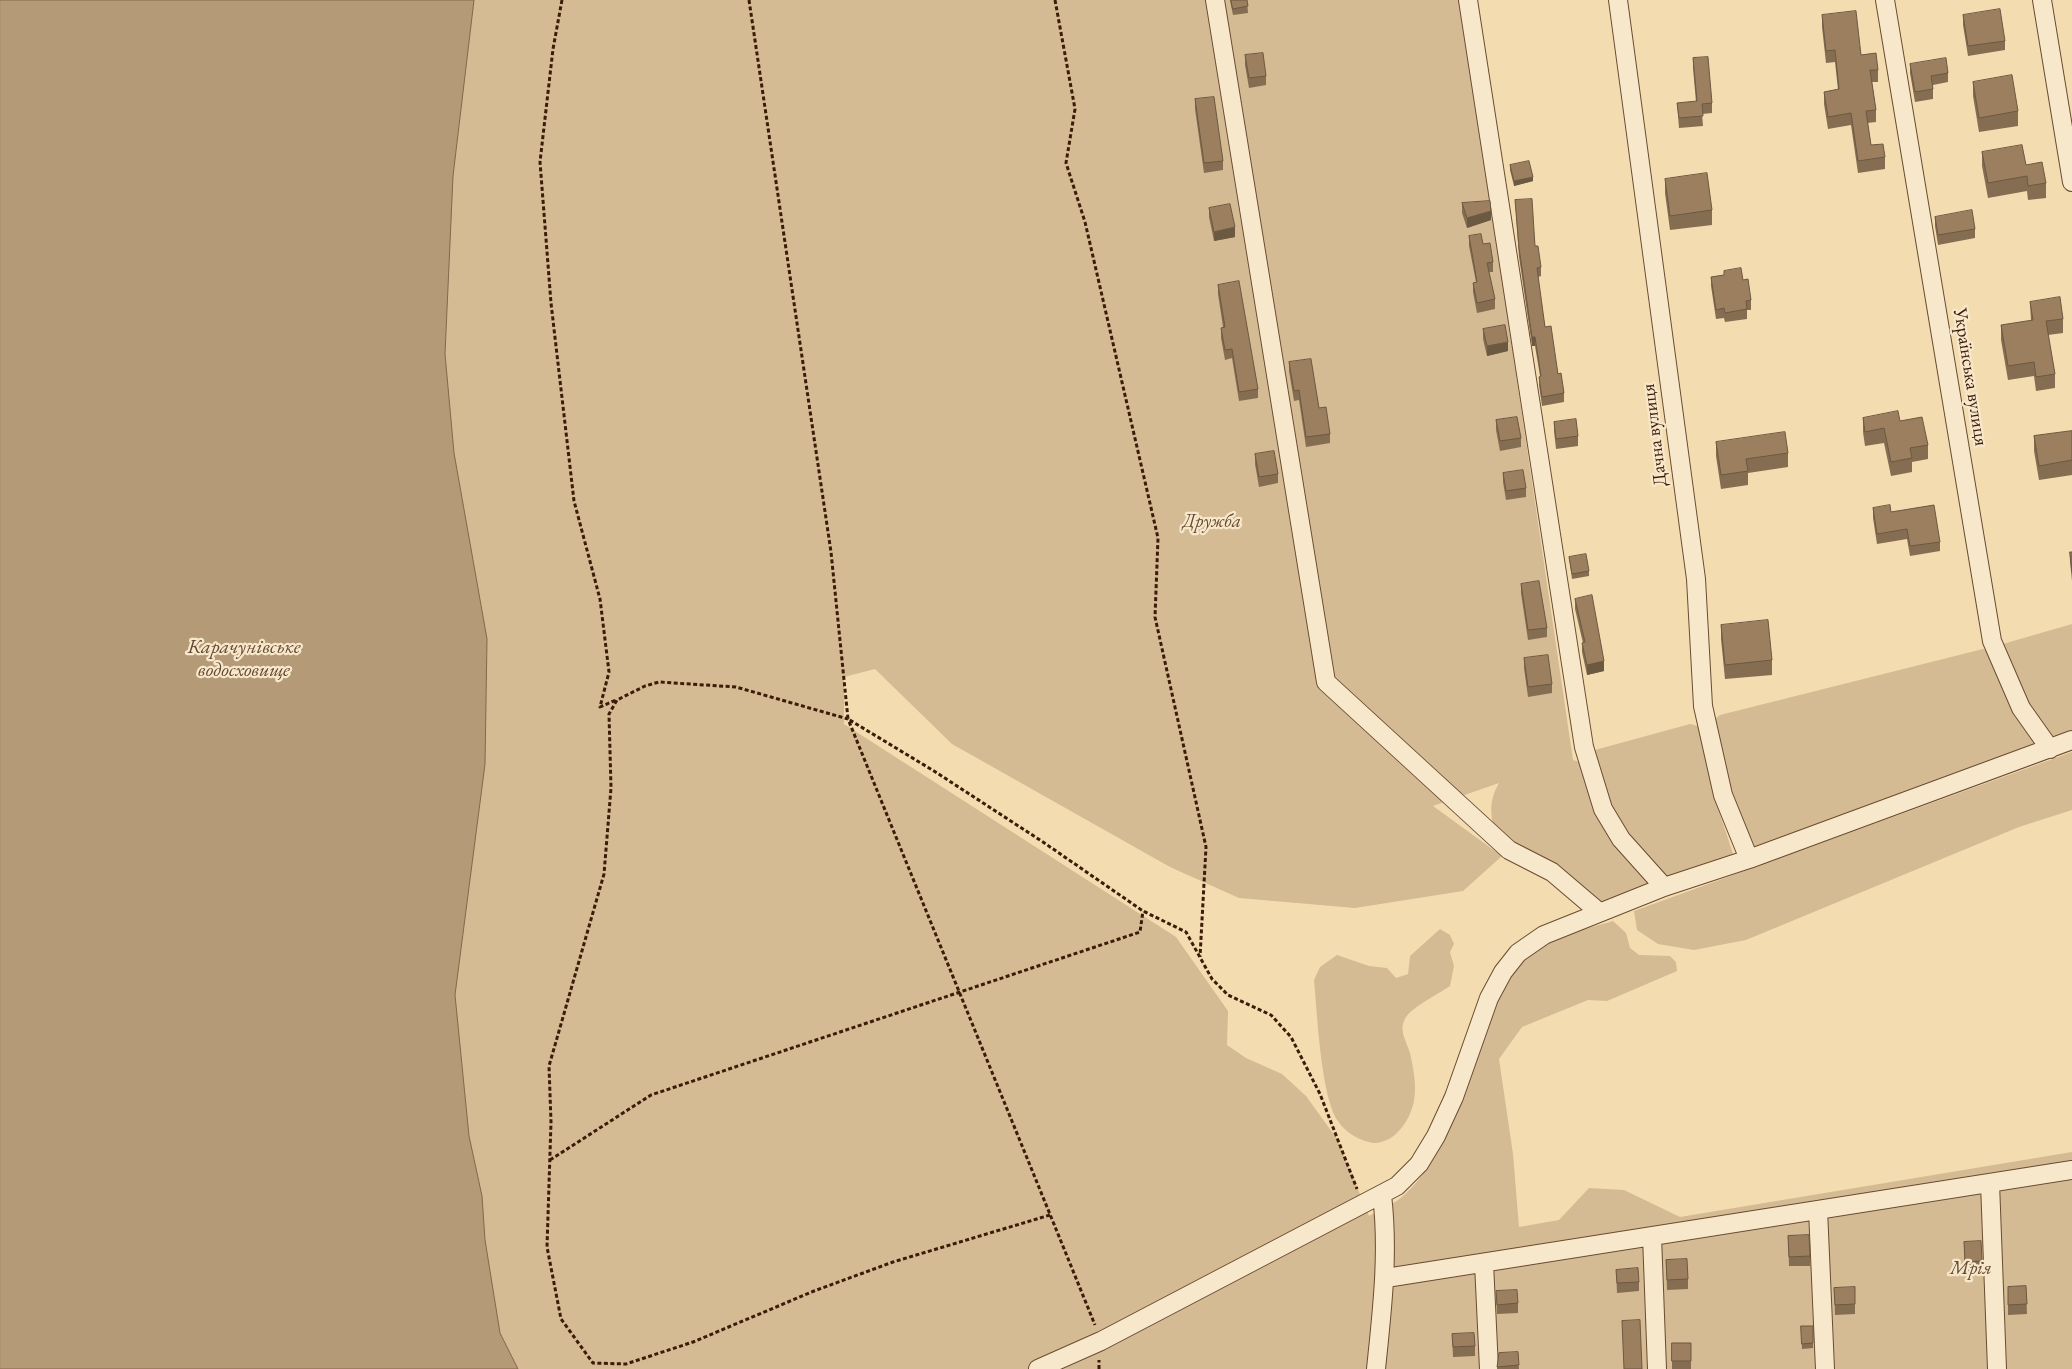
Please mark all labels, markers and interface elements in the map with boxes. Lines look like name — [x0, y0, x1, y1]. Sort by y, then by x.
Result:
street label: Українська вулиця — [1948, 306, 1992, 448]
street label: Дачна вулиця — [1637, 382, 1673, 488]
park label: Дружба — [1183, 511, 1241, 533]
water label: Карачунівське водосховище — [188, 636, 300, 683]
park label: Мрія — [1950, 1258, 1992, 1280]

